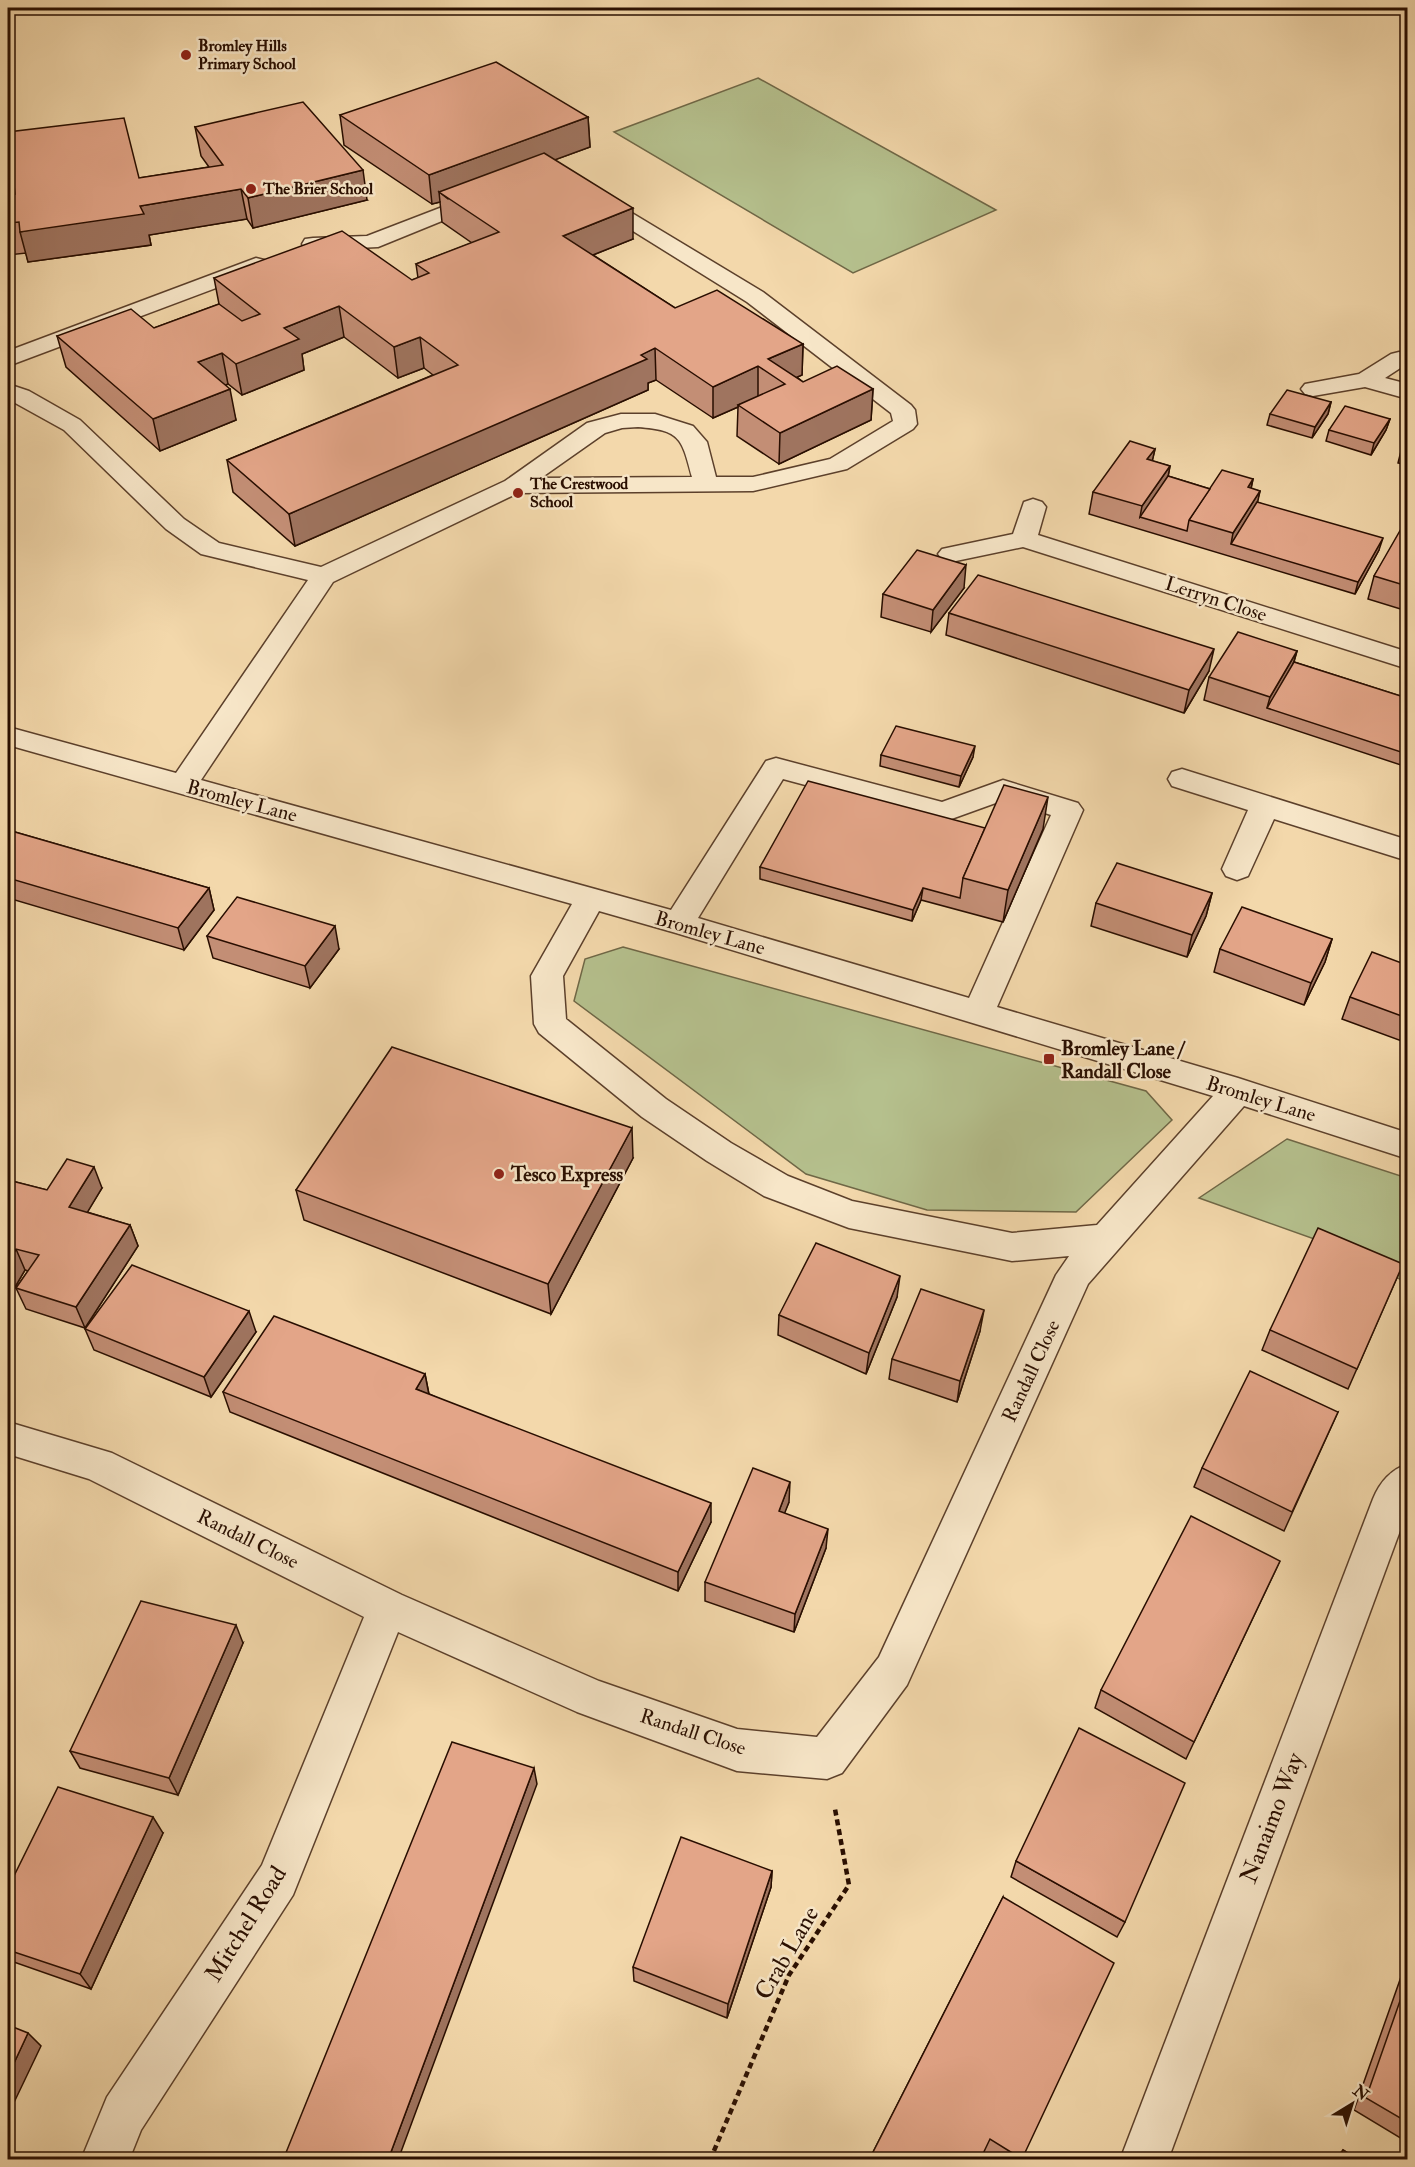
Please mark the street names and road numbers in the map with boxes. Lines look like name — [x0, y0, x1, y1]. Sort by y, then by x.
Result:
street label: Lerryn Close — [1162, 571, 1270, 627]
street label: Bromley Lane — [184, 774, 300, 828]
street label: Bromley Lane — [652, 905, 768, 961]
street label: Bromley Lane — [1203, 1070, 1319, 1128]
street label: Randall Close — [996, 1316, 1066, 1426]
street label: Randall Close — [193, 1504, 303, 1574]
street label: Randall Close — [637, 1703, 749, 1761]
street label: Nanaimo Way — [1233, 1748, 1311, 1888]
street label: Mitchel Road — [198, 1860, 294, 1988]
street label: Crab Lane — [748, 1901, 826, 2005]

